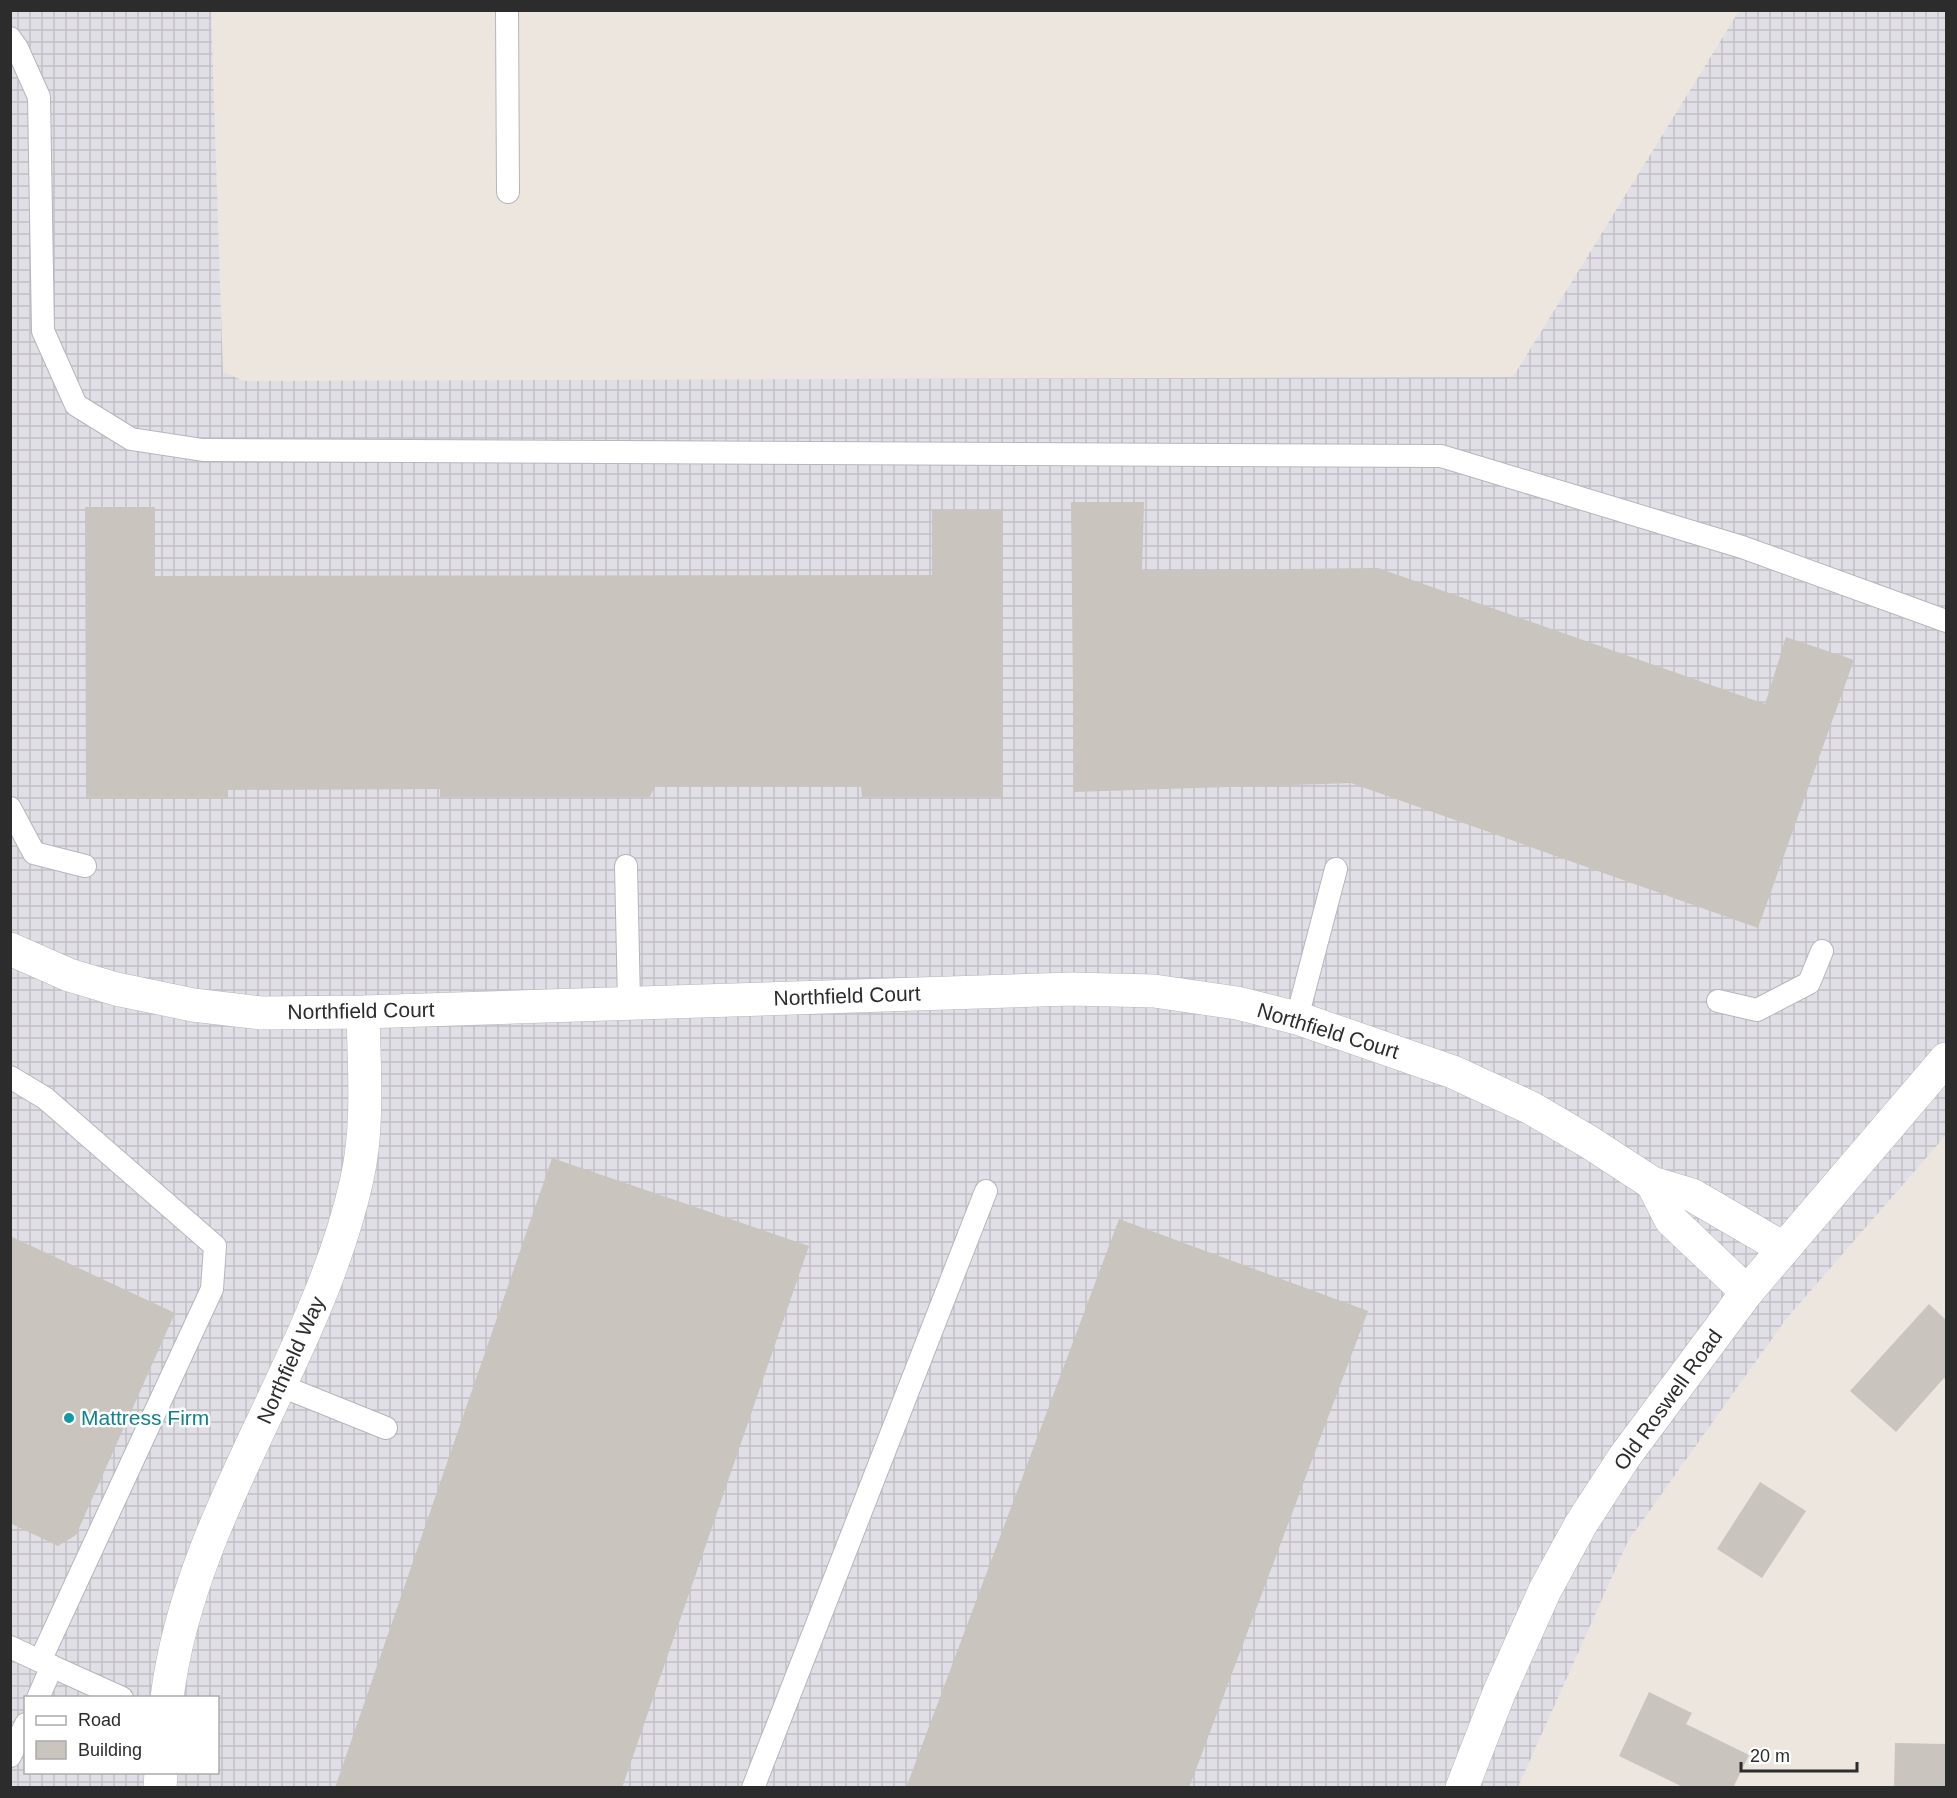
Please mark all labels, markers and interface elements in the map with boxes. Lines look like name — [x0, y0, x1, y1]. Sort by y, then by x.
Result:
street label: Northfield Court — [773, 981, 921, 1010]
street label: Northfield Court — [287, 998, 435, 1023]
street label: Northfield Court — [1254, 998, 1402, 1063]
street label: Northfield Way — [252, 1292, 329, 1427]
street label: Old Roswell Road — [1609, 1325, 1726, 1474]
place label: Mattress Firm — [81, 1406, 209, 1429]
marker: Mattress Firm — [62, 1411, 76, 1425]
legend — [24, 1696, 219, 1774]
text: Road — [78, 1710, 121, 1730]
scale bar — [1741, 1735, 1856, 1773]
text: Building — [78, 1740, 142, 1760]
text: 20 m — [1750, 1746, 1790, 1766]

